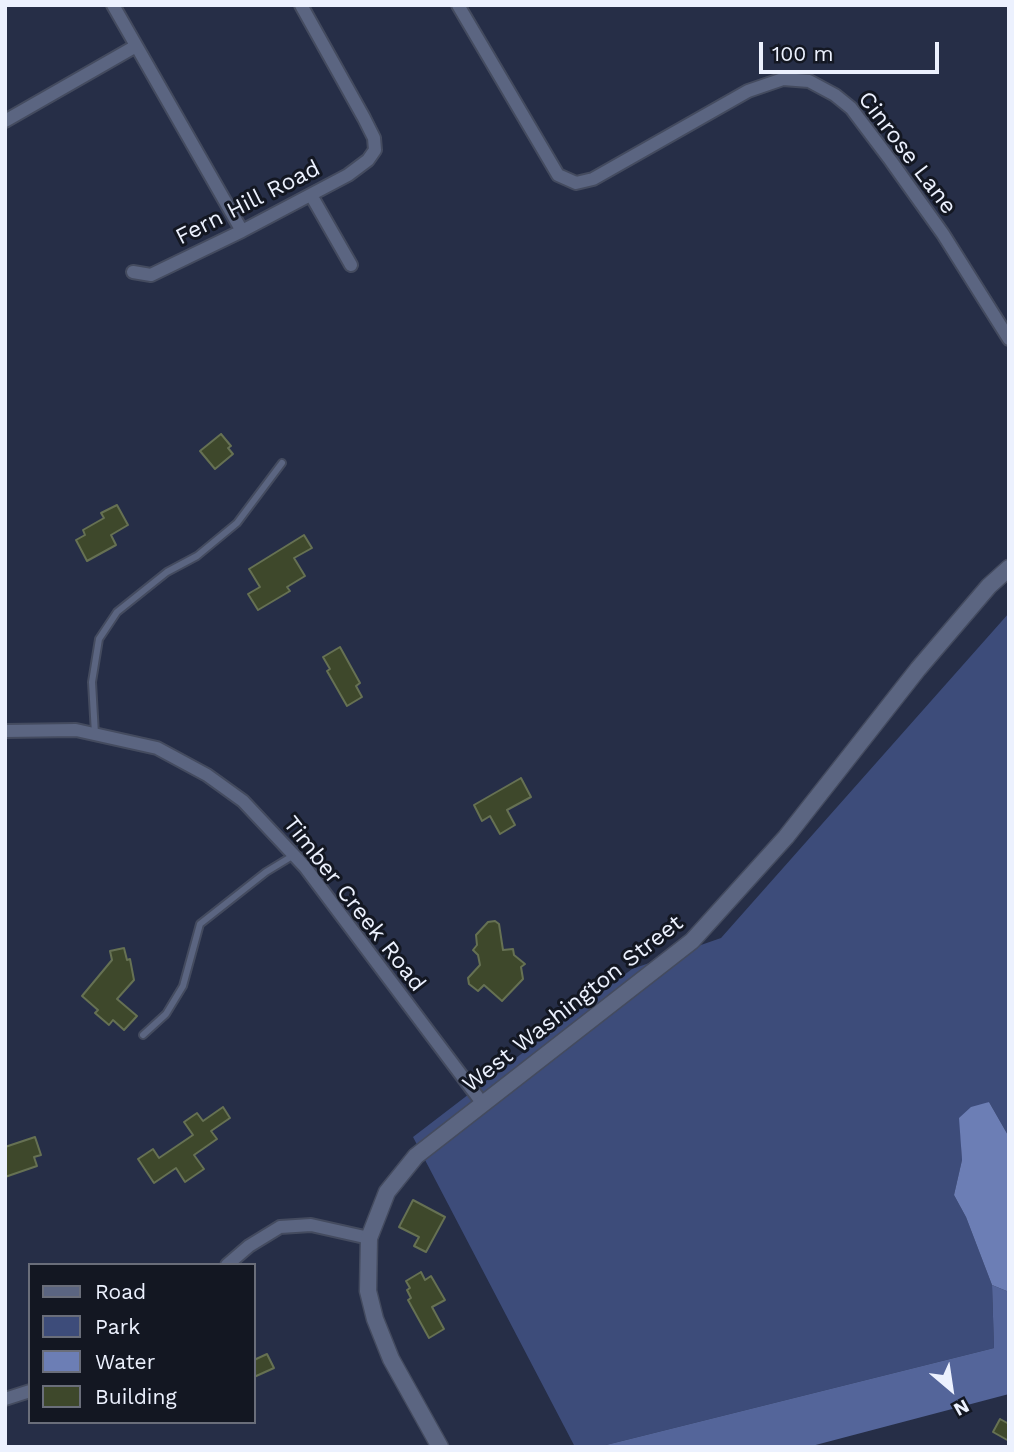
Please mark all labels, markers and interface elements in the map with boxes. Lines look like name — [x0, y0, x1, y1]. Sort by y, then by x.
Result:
scale bar — [762, 28, 942, 72]
text: 100 m — [772, 41, 834, 66]
street label: Cinrose Lane — [852, 86, 962, 220]
street label: Fern Hill Road — [171, 155, 325, 251]
street label: Timber Creek Road — [277, 811, 431, 997]
street label: West Washington Street — [457, 909, 689, 1099]
legend — [28, 1263, 256, 1424]
text: Road — [95, 1279, 146, 1304]
text: Park — [95, 1314, 140, 1339]
text: Water — [95, 1349, 155, 1374]
north arrow — [916, 1354, 986, 1424]
text: Building — [95, 1384, 177, 1409]
text: N — [950, 1394, 973, 1421]

